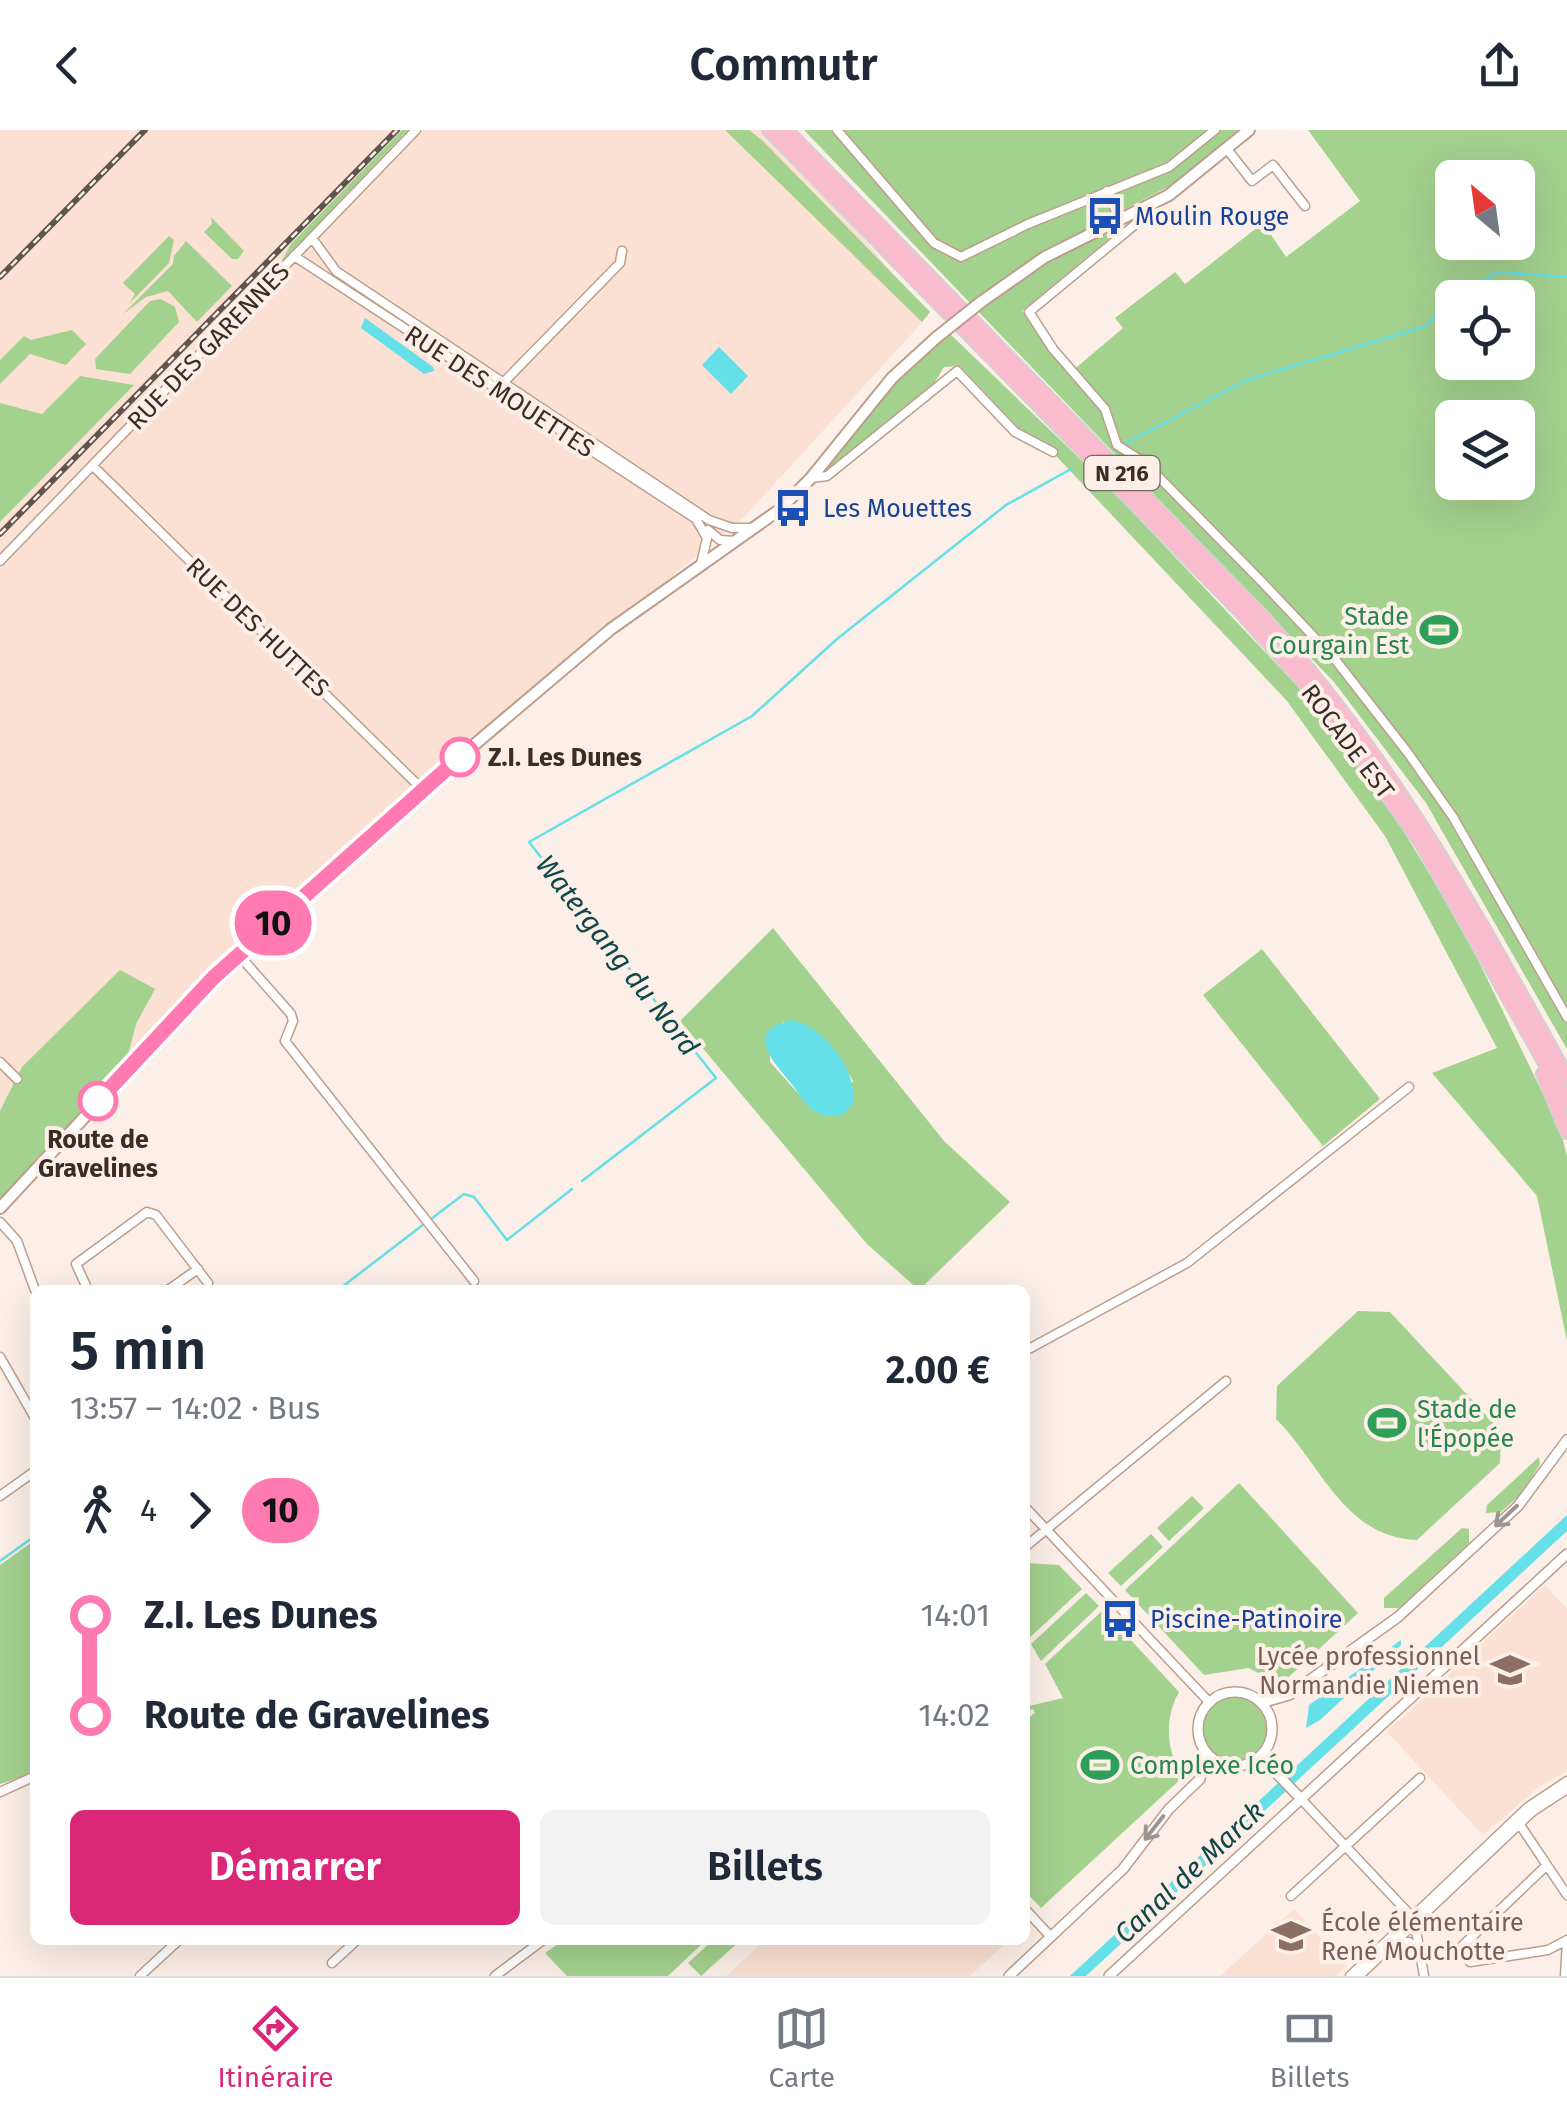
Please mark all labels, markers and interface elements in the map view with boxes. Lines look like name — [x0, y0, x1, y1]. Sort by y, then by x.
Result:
icon: back — [40, 38, 95, 93]
text: Commutr — [689, 38, 878, 92]
icon: share — [1472, 38, 1527, 93]
north arrow — [1435, 160, 1535, 260]
map controls — [1435, 160, 1535, 500]
bus stop icon: Moulin Rouge — [1084, 195, 1126, 237]
place label: Moulin Rouge — [1135, 202, 1289, 232]
street label: RUE DES GARENNES — [121, 257, 296, 436]
button: locate — [1435, 280, 1535, 380]
street label: RUE DES MOUETTES — [399, 319, 600, 464]
button: layers — [1435, 400, 1535, 500]
road number: N 216 — [1084, 456, 1160, 490]
bus stop icon: Les Mouettes — [772, 487, 814, 529]
place label: Les Mouettes — [823, 494, 972, 524]
street label: RUE DES HUTTES — [180, 552, 335, 704]
place label: Stade Courgain Est — [1269, 602, 1410, 661]
sports icon: Stade Courgain Est — [1418, 609, 1460, 651]
street label: ROCADE EST — [1294, 678, 1400, 805]
marker: Z.I. Les Dunes — [441, 738, 479, 776]
place label: Z.I. Les Dunes — [488, 743, 642, 773]
water label: Watergang du Nord — [529, 848, 706, 1062]
line badge: 10 — [228, 890, 318, 956]
text: 10 — [255, 902, 291, 944]
marker: Route de Gravelines — [79, 1082, 117, 1120]
place label: Route de Gravelines — [38, 1125, 158, 1184]
text: 5 min — [70, 1318, 206, 1384]
text: 2.00 € — [886, 1347, 990, 1393]
text: 13:57 – 14:02 · Bus — [70, 1389, 320, 1427]
place label: Stade de l'Épopée — [1417, 1395, 1517, 1454]
sports icon: Stade de l'Épopée — [1366, 1402, 1408, 1444]
icon: walk — [70, 1483, 125, 1538]
icon: forward — [172, 1483, 227, 1538]
text: 10 — [262, 1489, 299, 1531]
text: 4 — [140, 1491, 157, 1529]
one-way arrow — [1495, 1504, 1519, 1528]
text: Z.I. Les Dunes — [144, 1592, 378, 1638]
text: 14:01 — [921, 1596, 990, 1634]
bus stop icon: Piscine-Patinoire — [1099, 1598, 1141, 1640]
place label: Piscine-Patinoire — [1150, 1605, 1342, 1635]
place label: Lycée professionnel Normandie Niemen — [1257, 1642, 1480, 1701]
school or university icon: Lycée professionnel Normandie Niemen — [1489, 1649, 1531, 1691]
text: Route de Gravelines — [144, 1692, 490, 1738]
text: 14:02 — [918, 1696, 990, 1734]
sports icon: Complexe Icéo — [1079, 1744, 1121, 1786]
place label: Complexe Icéo — [1130, 1751, 1294, 1781]
water label: Canal de Marck — [1108, 1795, 1271, 1950]
button: Démarrer — [70, 1810, 520, 1925]
button: Billets — [540, 1810, 990, 1925]
one-way arrow — [1143, 1815, 1165, 1841]
place label: École élémentaire René Mouchotte — [1321, 1907, 1524, 1967]
school or university icon: École élémentaire René Mouchotte — [1270, 1915, 1312, 1957]
tab: Itinéraire — [217, 2001, 334, 2094]
tab: Carte — [769, 2001, 835, 2094]
tab: Billets — [1270, 2001, 1350, 2094]

